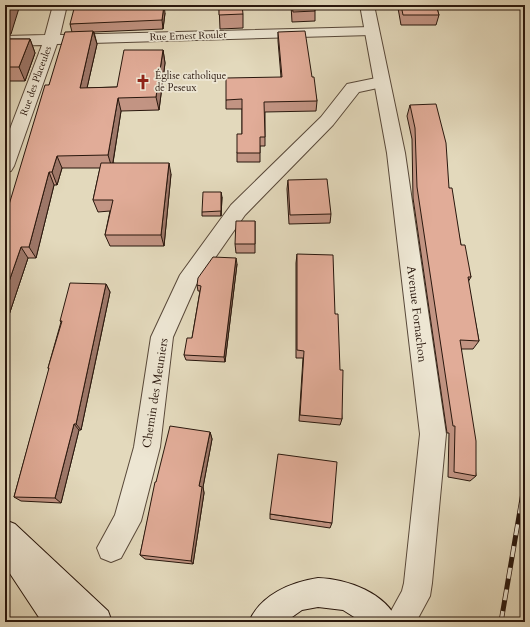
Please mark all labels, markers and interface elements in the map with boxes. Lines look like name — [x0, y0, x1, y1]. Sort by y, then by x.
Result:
street label: Rue Ernest Roulet — [149, 28, 228, 44]
street label: Rue des Placeules — [17, 44, 55, 118]
place label: Église catholique de Peseux — [155, 68, 227, 95]
church icon: Église catholique de Peseux — [134, 73, 152, 91]
street label: Avenue Fornachon — [403, 265, 431, 363]
street label: Chemin des Meuniers — [138, 337, 172, 449]

